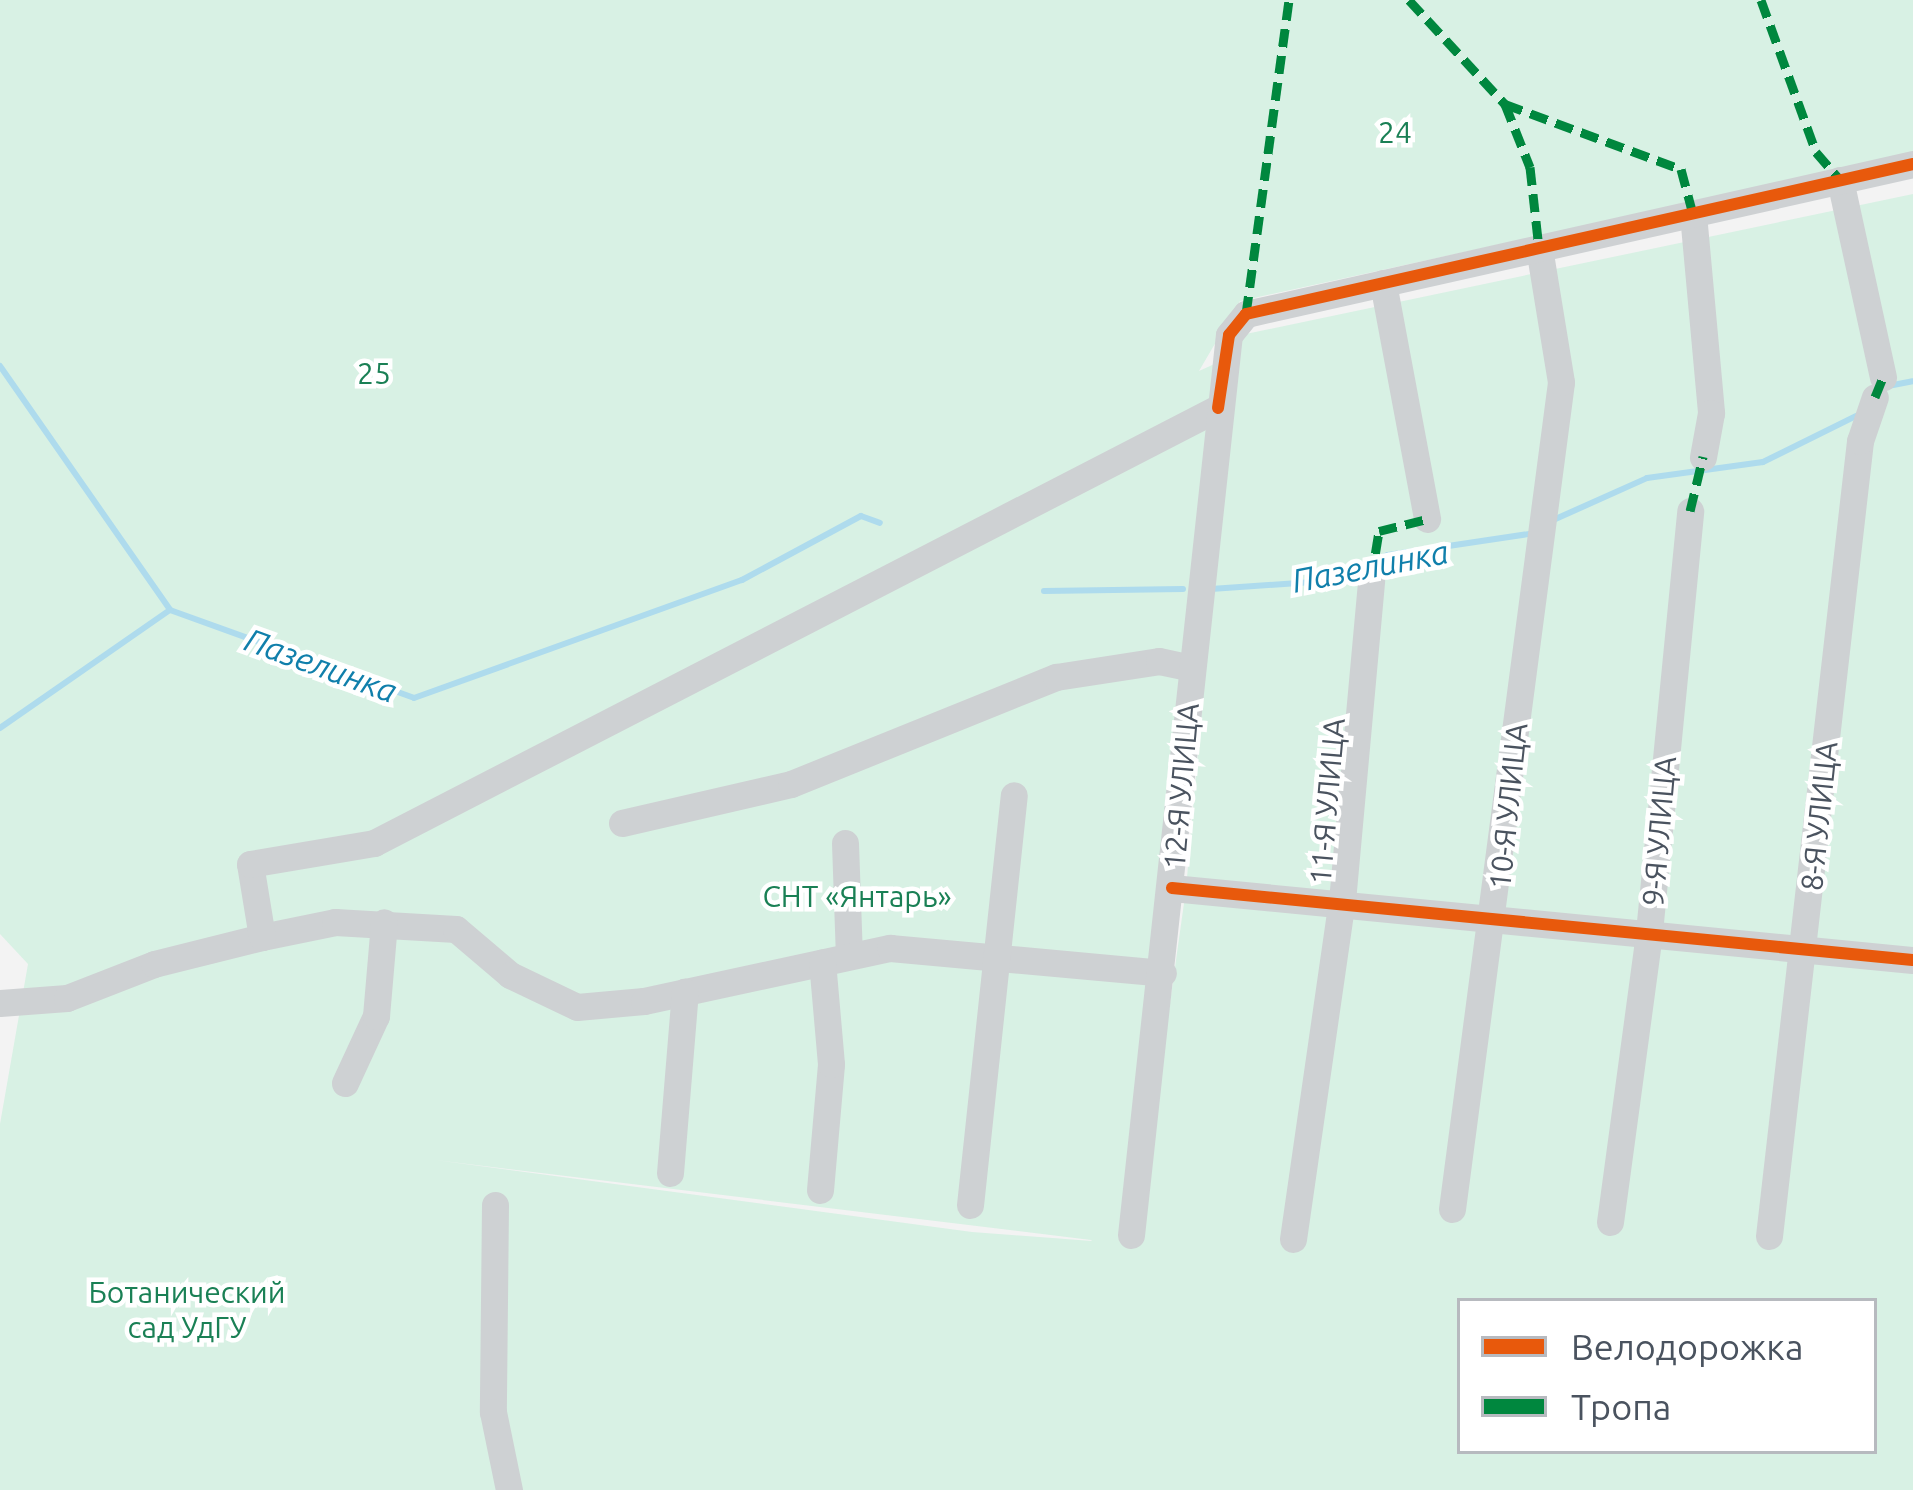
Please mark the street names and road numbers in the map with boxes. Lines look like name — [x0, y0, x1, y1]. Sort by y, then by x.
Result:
street label: 12-Я УЛИЦА — [1156, 701, 1206, 871]
street label: 11-Я УЛИЦА — [1302, 716, 1352, 886]
street label: 10-Я УЛИЦА — [1481, 721, 1535, 891]
street label: 8-Я УЛИЦА — [1793, 739, 1845, 893]
street label: 9-Я УЛИЦА — [1635, 755, 1683, 907]

